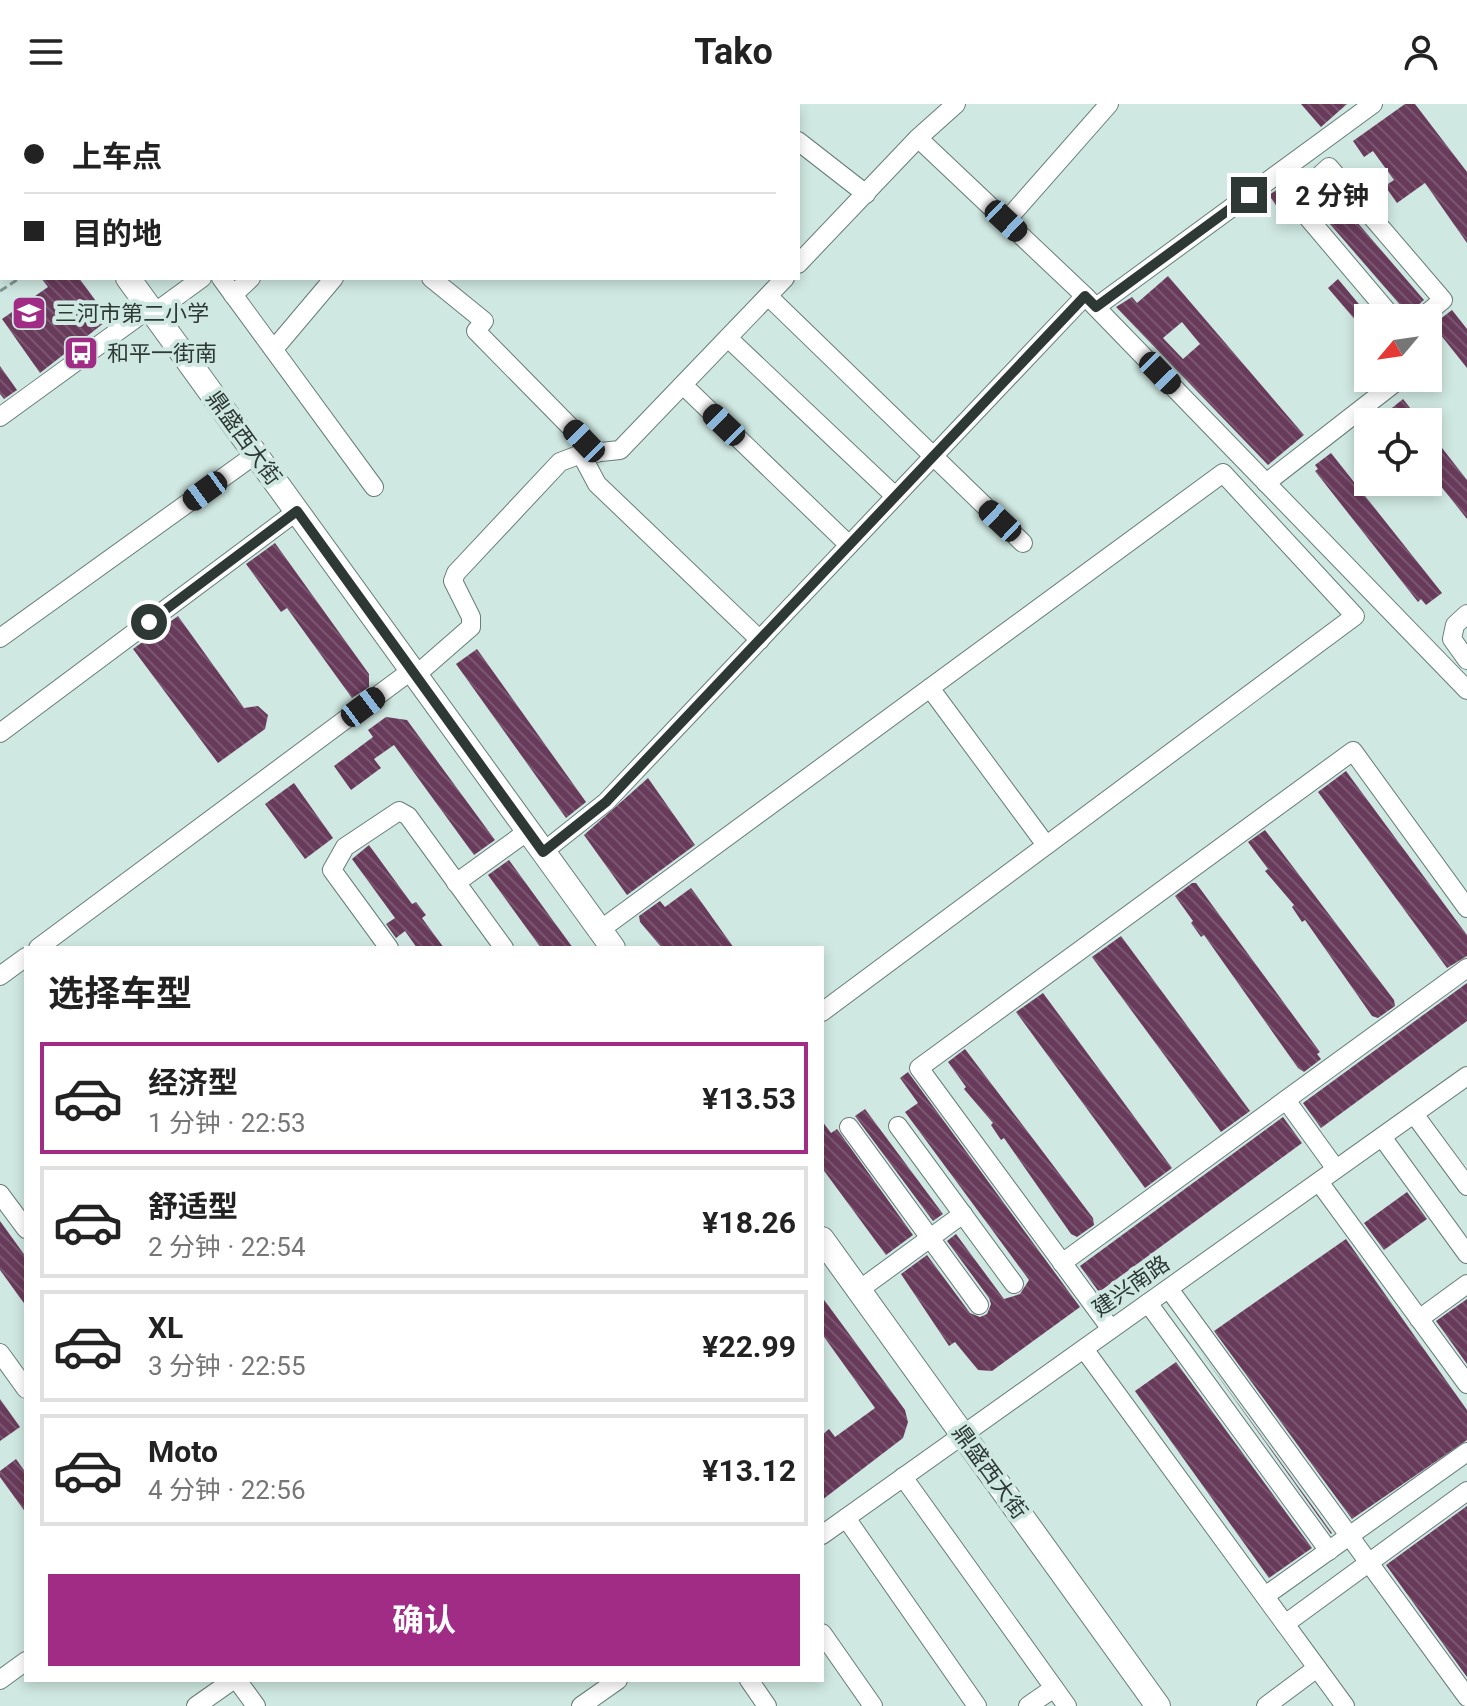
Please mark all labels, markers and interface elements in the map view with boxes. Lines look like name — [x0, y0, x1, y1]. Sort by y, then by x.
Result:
icon: menu — [24, 30, 68, 74]
icon: person — [1399, 30, 1443, 74]
text: Tako — [694, 31, 773, 73]
text: 上车点 — [72, 139, 162, 174]
callout: 2 分钟 — [1277, 167, 1389, 223]
route end — [1231, 177, 1267, 213]
text: 2 分钟 — [1295, 181, 1369, 211]
car — [980, 196, 1032, 246]
text: 目的地 — [72, 216, 162, 251]
school or university icon: 三河市第二小学 — [10, 294, 48, 332]
place label: 三河市第二小学 — [55, 301, 209, 326]
north arrow — [1354, 304, 1442, 392]
map controls — [1354, 304, 1442, 496]
bus stop icon: 和平一街南 — [62, 334, 100, 372]
place label: 和平一街南 — [107, 341, 217, 366]
car — [1135, 347, 1185, 399]
street label: 鼎盛西大街 — [202, 386, 286, 490]
car — [698, 400, 750, 450]
button: locate — [1354, 408, 1442, 496]
car — [559, 415, 609, 467]
car — [179, 467, 231, 515]
car — [974, 496, 1026, 546]
route start — [131, 604, 167, 640]
car — [337, 683, 389, 731]
text: 选择车型 — [48, 973, 192, 1015]
icon: car — [52, 1062, 124, 1134]
text: 经济型 — [148, 1065, 238, 1100]
text: ¥13.53 — [702, 1081, 796, 1116]
text: 1 分钟 · 22:53 — [148, 1108, 306, 1138]
icon: car — [52, 1186, 124, 1258]
text: 舒适型 — [148, 1189, 238, 1224]
text: ¥18.26 — [702, 1205, 796, 1240]
text: 2 分钟 · 22:54 — [148, 1232, 306, 1262]
street label: 建兴南路 — [1088, 1251, 1174, 1321]
icon: car — [52, 1310, 124, 1382]
text: XL — [148, 1310, 183, 1345]
text: ¥22.99 — [702, 1329, 796, 1364]
text: 3 分钟 · 22:55 — [148, 1351, 306, 1381]
street label: 鼎盛西大街 — [948, 1420, 1032, 1524]
icon: car — [52, 1434, 124, 1506]
text: Moto — [148, 1434, 218, 1469]
text: ¥13.12 — [702, 1453, 796, 1488]
text: 4 分钟 · 22:56 — [148, 1475, 306, 1505]
button: 确认 — [48, 1574, 800, 1666]

